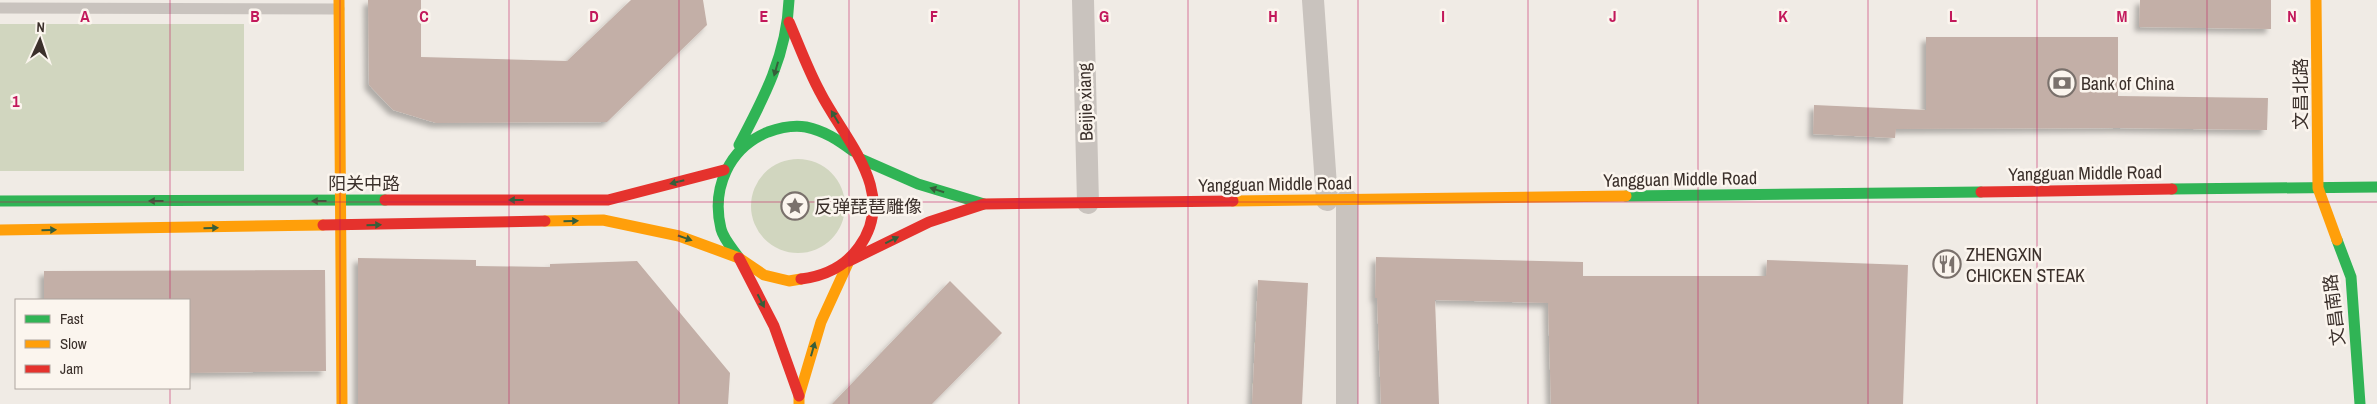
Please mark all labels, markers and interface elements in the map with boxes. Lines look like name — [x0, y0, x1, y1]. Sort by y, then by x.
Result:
text: A — [80, 5, 90, 27]
text: B — [250, 5, 260, 27]
text: C — [419, 5, 429, 27]
text: D — [589, 5, 599, 27]
text: E — [760, 5, 769, 27]
text: F — [930, 5, 938, 27]
text: G — [1099, 5, 1109, 27]
text: H — [1268, 5, 1278, 27]
text: I — [1441, 5, 1445, 27]
text: J — [1609, 5, 1617, 27]
text: K — [1778, 5, 1788, 27]
text: L — [1949, 5, 1957, 27]
text: M — [2117, 5, 2128, 27]
text: N — [2287, 5, 2297, 27]
north arrow — [15, 15, 65, 65]
text: N — [36, 18, 45, 36]
street label: 文昌北路 — [2288, 58, 2313, 130]
one-way arrow — [772, 61, 780, 76]
street label: Beijie xiang — [1071, 62, 1099, 141]
bank icon: Bank of China — [2047, 68, 2077, 98]
place label: Bank of China — [2081, 71, 2175, 96]
text: 1 — [12, 90, 20, 112]
one-way arrow — [831, 111, 840, 124]
street label: Yangguan Middle Road — [2008, 159, 2162, 187]
street label: Yangguan Middle Road — [1603, 165, 1757, 193]
street label: Yangguan Middle Road — [1198, 170, 1352, 198]
street label: 阳关中路 — [328, 171, 400, 196]
one-way arrow — [669, 178, 684, 186]
one-way arrow — [929, 185, 944, 193]
place icon: 反弹琵琶雕像 — [780, 191, 810, 221]
place label: 反弹琵琶雕像 — [814, 194, 922, 219]
one-way arrow — [508, 196, 524, 204]
one-way arrow — [148, 197, 164, 205]
one-way arrow — [311, 197, 327, 205]
one-way arrow — [563, 217, 579, 225]
one-way arrow — [366, 221, 382, 229]
one-way arrow — [203, 224, 219, 232]
one-way arrow — [41, 226, 57, 234]
one-way arrow — [678, 234, 693, 242]
one-way arrow — [885, 236, 900, 244]
place label: ZHENGXIN CHICKEN STEAK — [1966, 242, 2085, 288]
restaurant icon: ZHENGXIN CHICKEN STEAK — [1932, 249, 1962, 279]
street label: 文昌南路 — [2317, 273, 2351, 347]
one-way arrow — [757, 294, 765, 309]
legend — [15, 299, 190, 389]
text: Fast — [60, 308, 84, 329]
text: Slow — [60, 333, 87, 354]
one-way arrow — [809, 341, 817, 356]
text: Jam — [60, 358, 83, 379]

